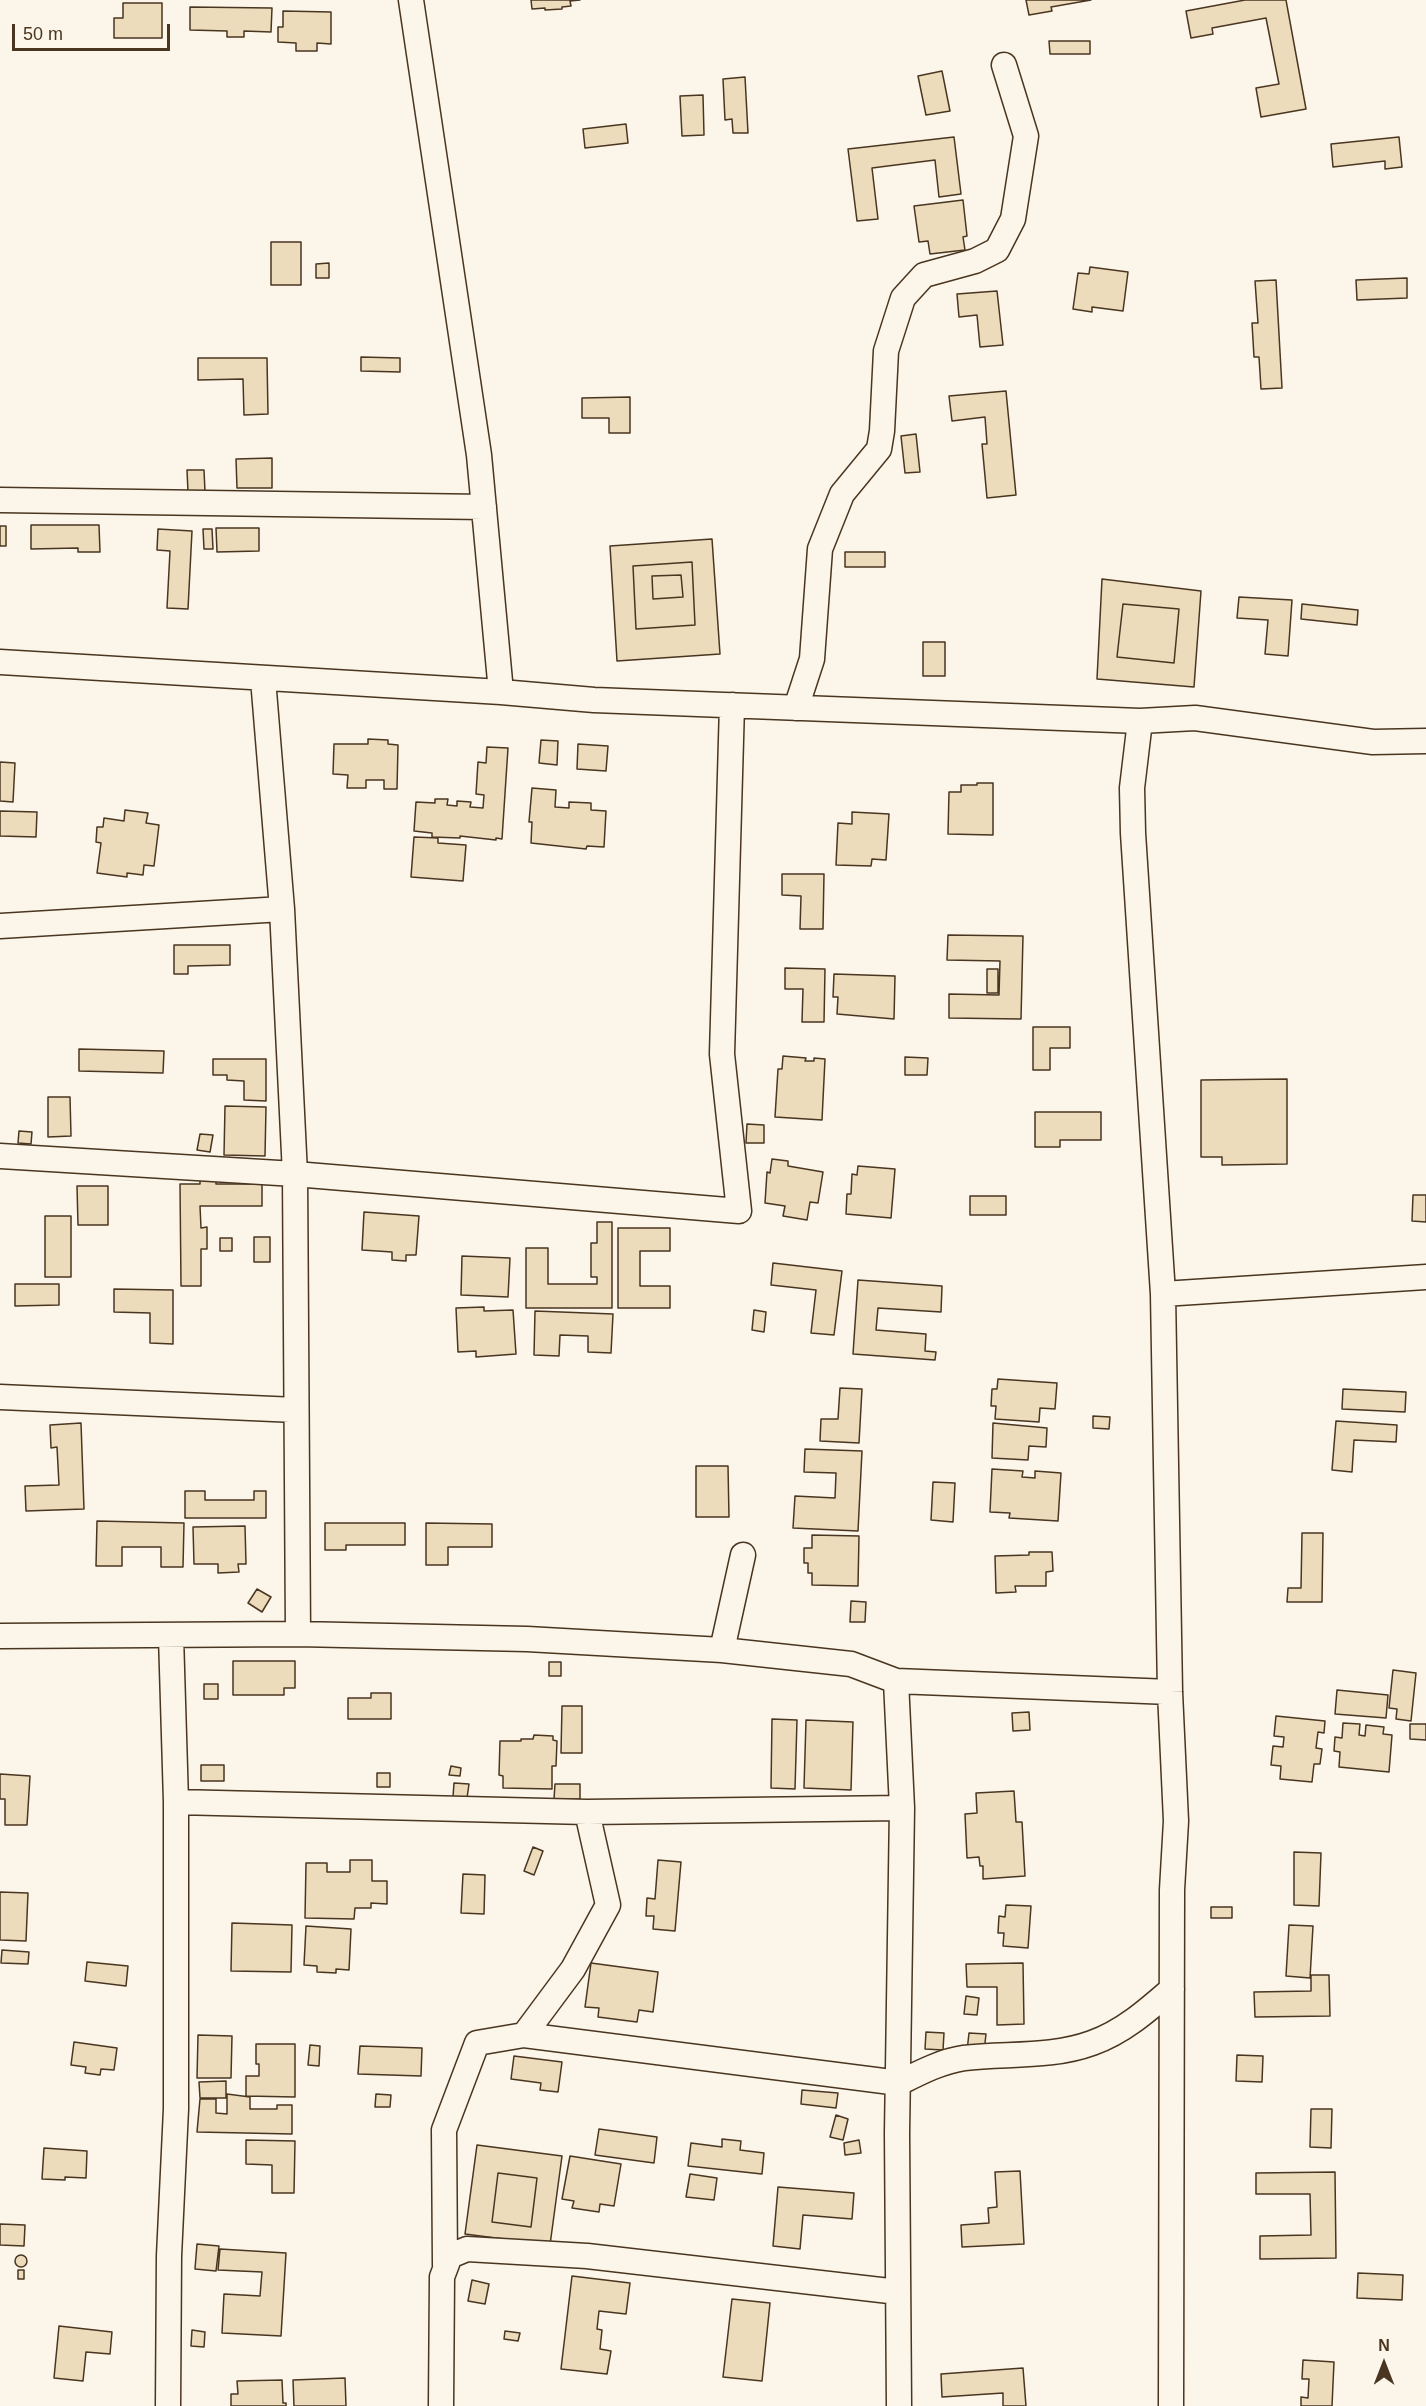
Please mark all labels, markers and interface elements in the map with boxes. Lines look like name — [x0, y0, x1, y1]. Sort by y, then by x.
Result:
scale bar — [15, 12, 172, 50]
text: 50 m — [23, 24, 63, 44]
north arrow — [1354, 2334, 1414, 2394]
text: N — [1378, 2337, 1390, 2354]

